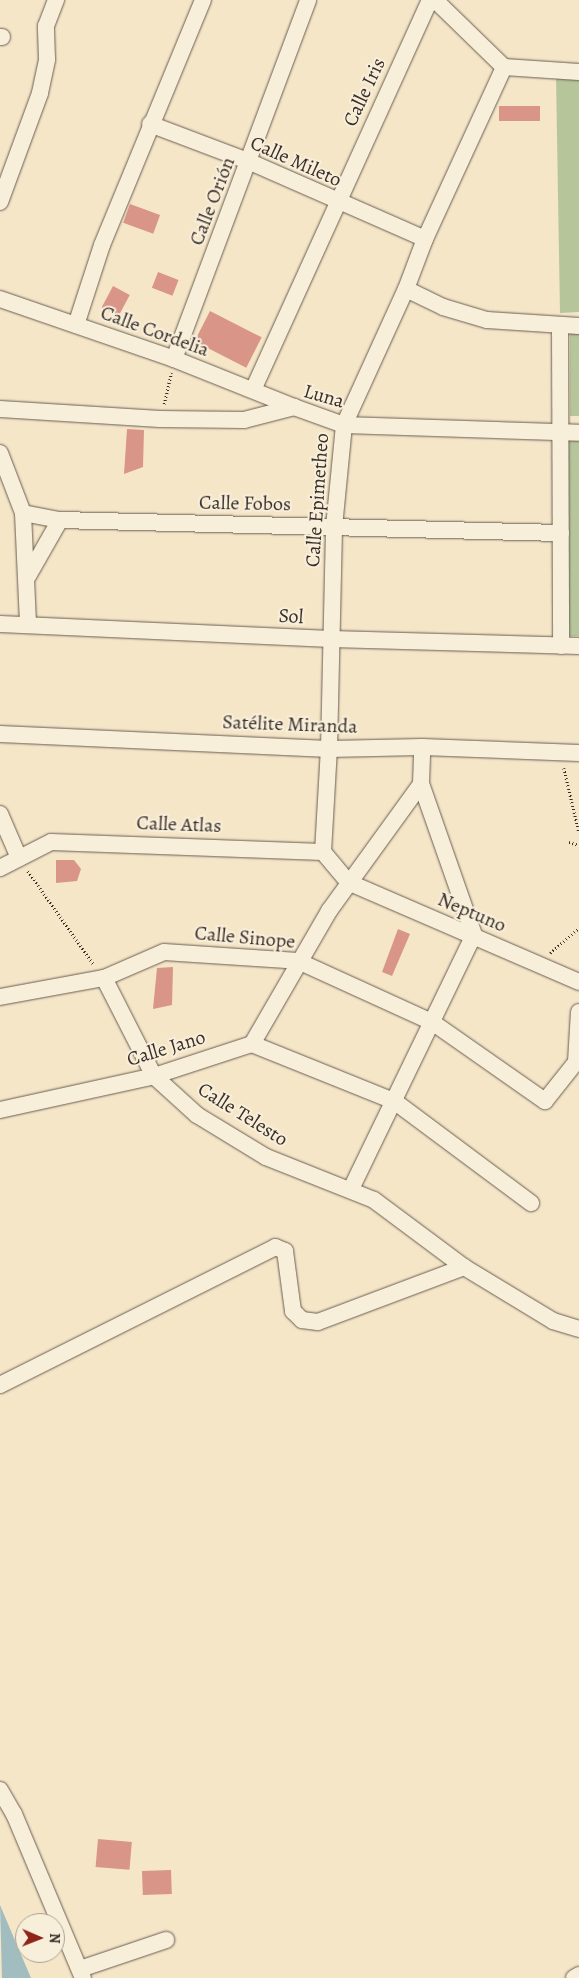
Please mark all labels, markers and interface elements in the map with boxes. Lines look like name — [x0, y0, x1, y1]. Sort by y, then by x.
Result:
street label: Calle Iris — [338, 54, 390, 130]
street label: Calle Mileto — [247, 130, 345, 192]
street label: Calle Orión — [184, 153, 240, 249]
street label: Calle Cordelia — [98, 300, 212, 362]
street label: Luna — [301, 379, 347, 413]
street label: Calle Epimetheo — [300, 432, 334, 568]
street label: Calle Fobos — [199, 490, 291, 516]
street label: Sol — [278, 603, 304, 629]
street label: Satélite Miranda — [222, 710, 358, 738]
street label: Calle Atlas — [136, 811, 222, 837]
street label: Neptuno — [434, 887, 510, 937]
street label: Calle Sinope — [194, 921, 296, 953]
street label: Calle Jano — [124, 1025, 208, 1071]
street label: Calle Telesto — [194, 1077, 292, 1151]
north arrow — [15, 1913, 65, 1963]
text: N — [45, 1933, 64, 1944]

